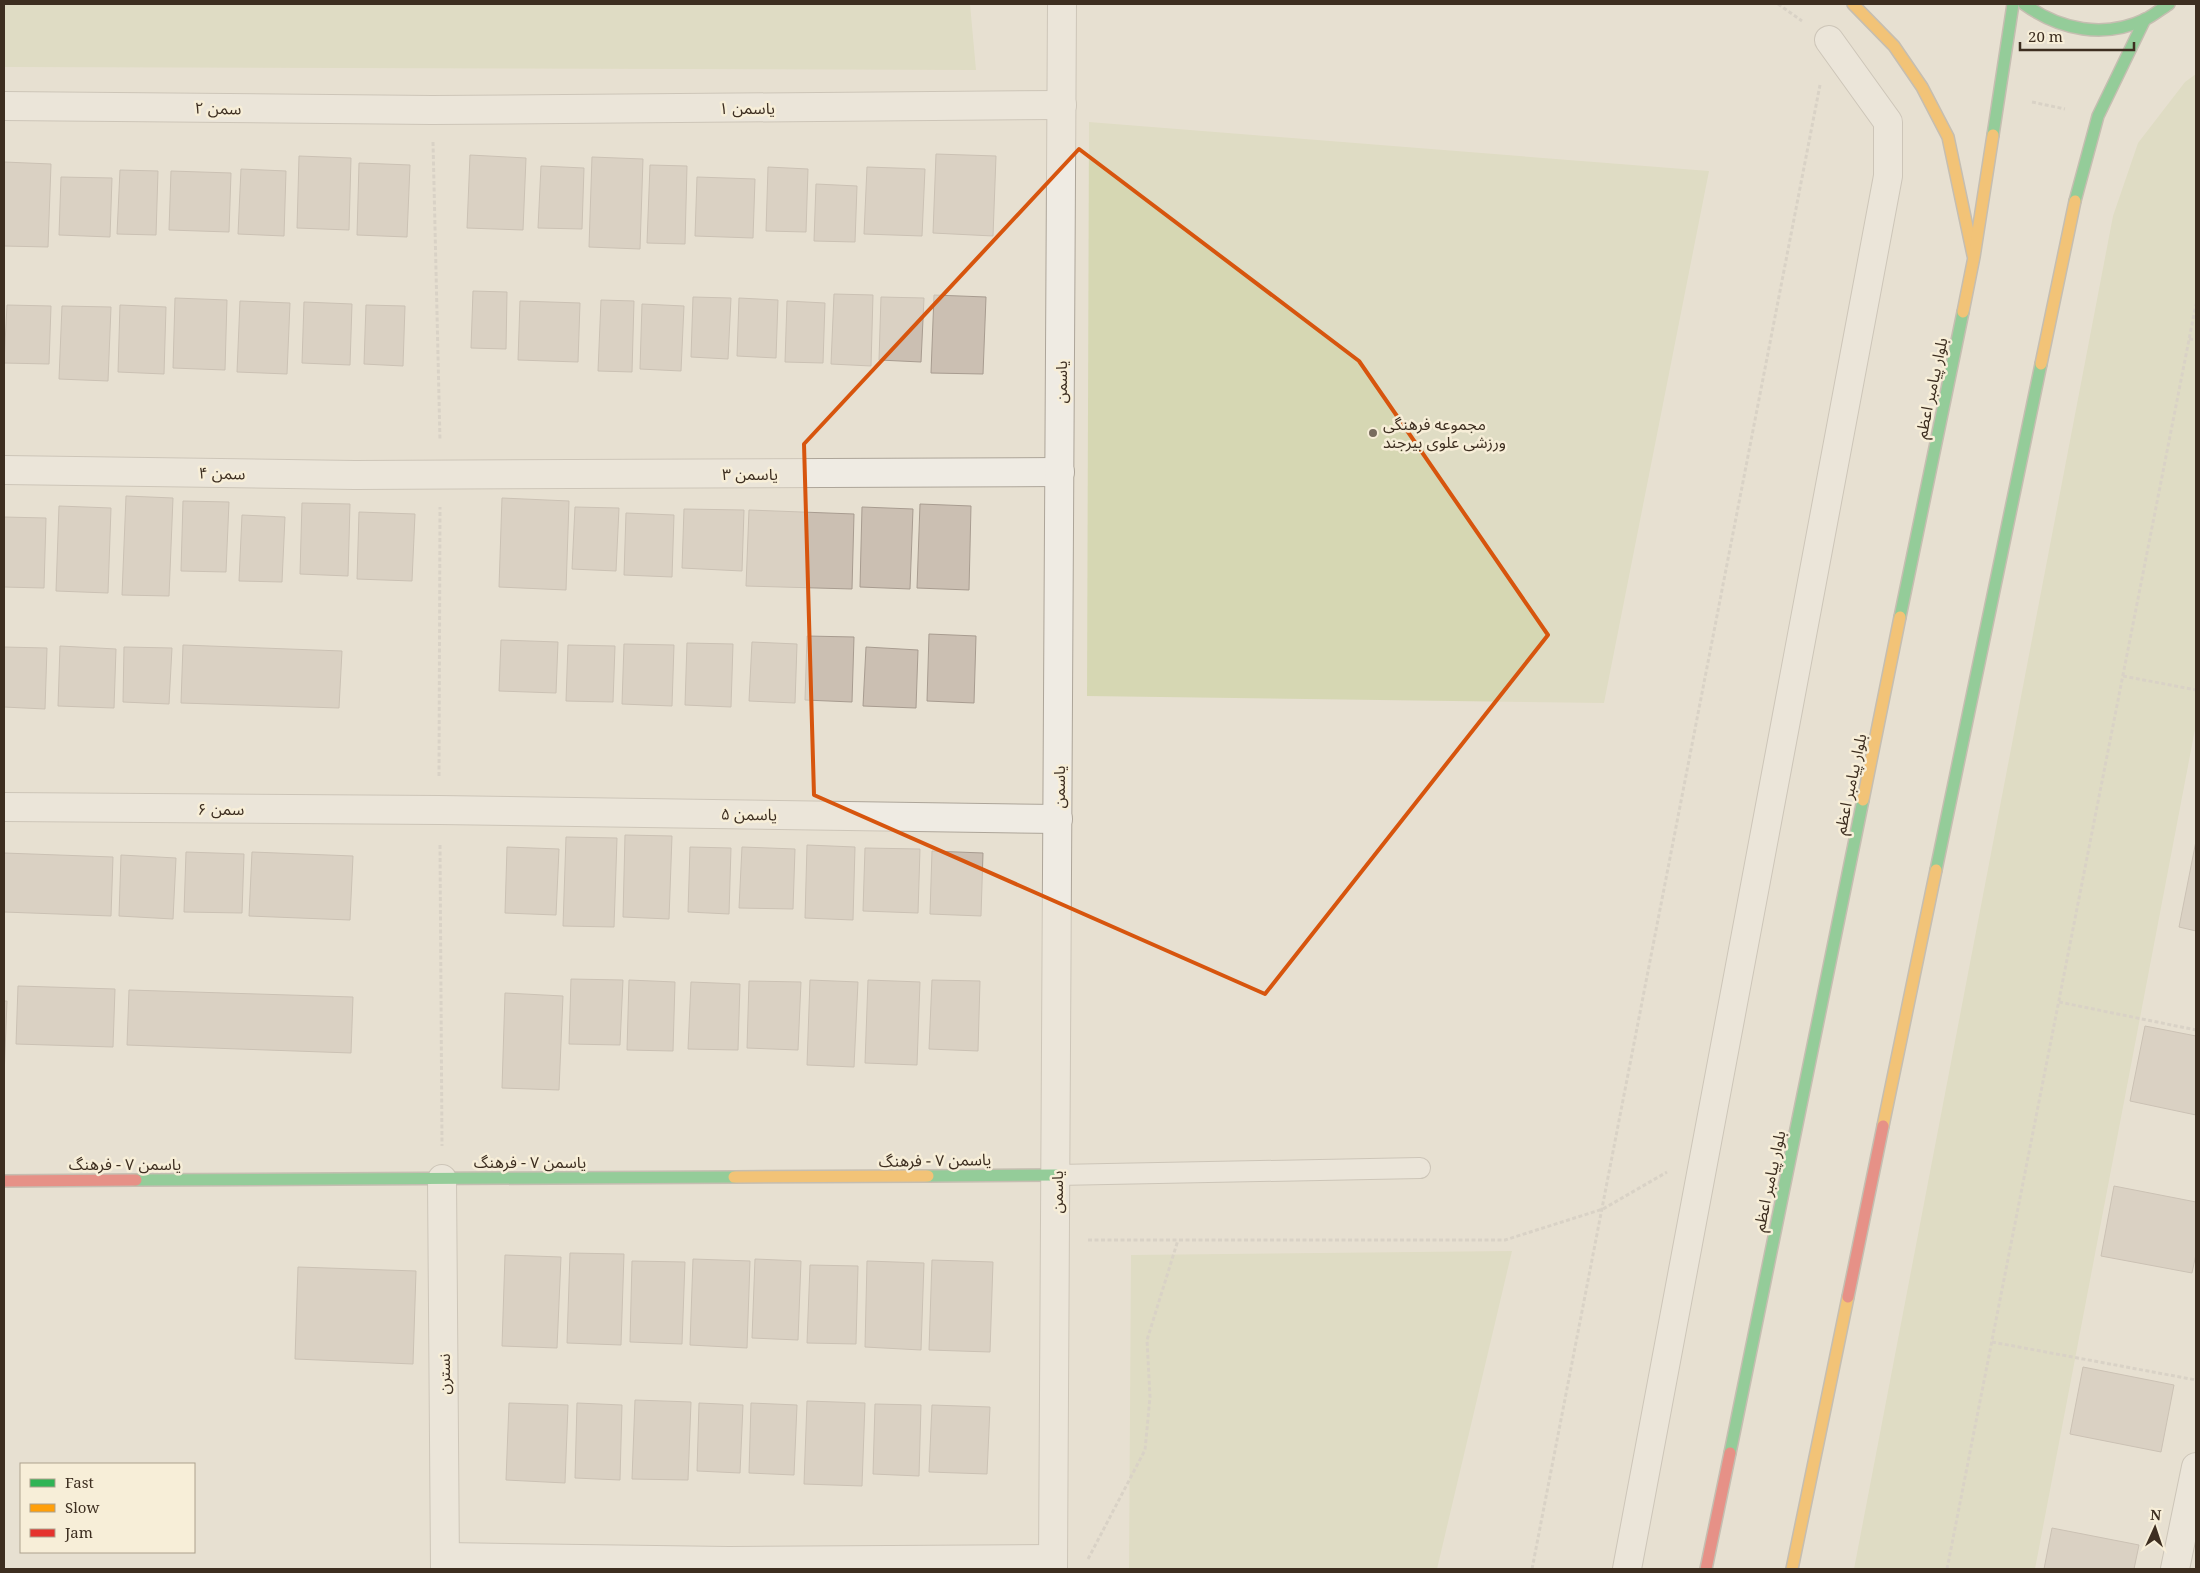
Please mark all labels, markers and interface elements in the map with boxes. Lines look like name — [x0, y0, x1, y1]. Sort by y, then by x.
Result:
scale bar — [2020, 20, 2134, 52]
text: 20 m — [2028, 26, 2063, 46]
street label: سمن ۲ — [194, 97, 242, 119]
street label: یاسمن ۱ — [719, 97, 775, 119]
street label: بلوار پیامبر اعظم — [1910, 336, 1954, 441]
street label: یاسمن — [1050, 361, 1072, 403]
place label: مجموعه فرهنگی ورزشی علوی بیرجند — [1383, 413, 1506, 453]
marker: مجموعه فرهنگی ورزشی علوی بیرجند — [1367, 427, 1379, 439]
street label: سمن ۴ — [198, 462, 246, 484]
street label: یاسمن ۳ — [722, 463, 778, 485]
street label: بلوار پیامبر اعظم — [1829, 732, 1873, 837]
street label: یاسمن — [1048, 766, 1070, 808]
street label: سمن ۶ — [198, 798, 244, 820]
street label: یاسمن ۵ — [721, 803, 777, 825]
street label: بلوار پیامبر اعظم — [1748, 1129, 1792, 1234]
street label: یاسمن ۷ - فرهنگ — [878, 1148, 992, 1172]
street label: یاسمن ۷ - فرهنگ — [474, 1151, 586, 1173]
street label: یاسمن ۷ - فرهنگ — [69, 1153, 181, 1175]
street label: یاسمن — [1046, 1171, 1068, 1213]
street label: نسترن — [433, 1353, 455, 1395]
legend — [20, 1463, 195, 1553]
text: Fast — [65, 1472, 94, 1492]
text: Slow — [65, 1497, 99, 1517]
north arrow — [2130, 1503, 2180, 1553]
text: N — [2150, 1505, 2162, 1524]
text: Jam — [64, 1522, 93, 1542]

